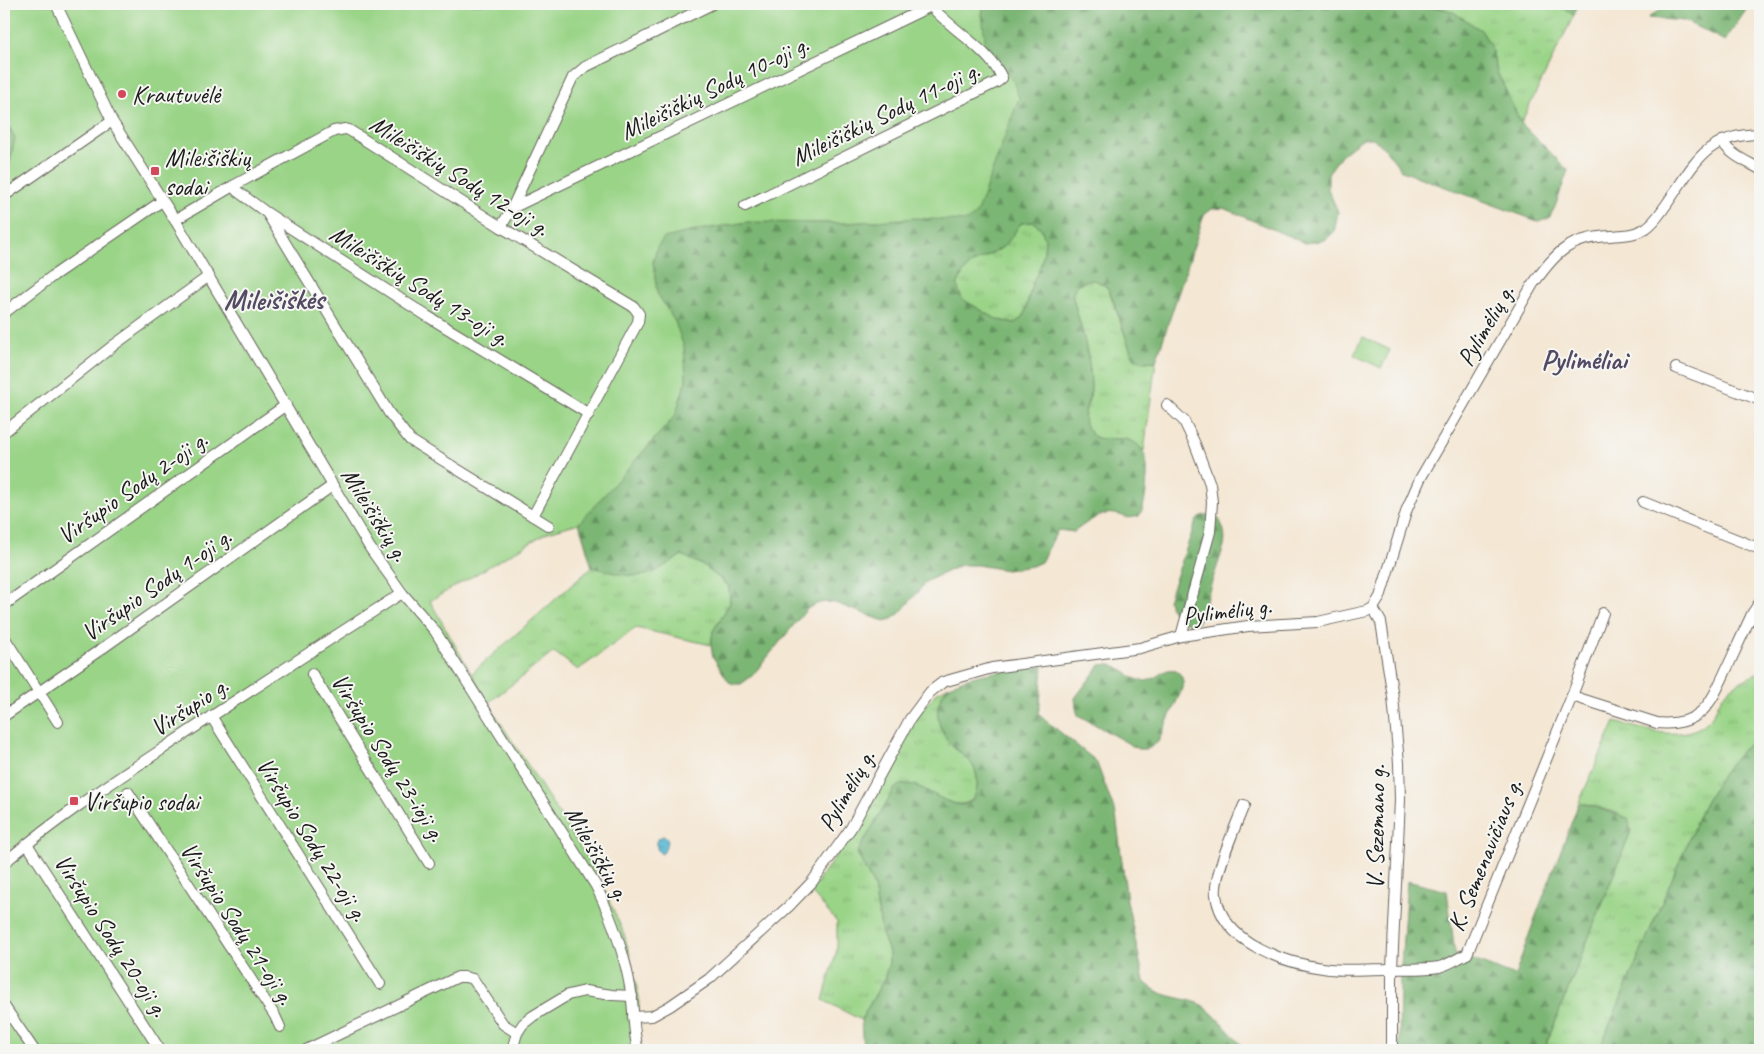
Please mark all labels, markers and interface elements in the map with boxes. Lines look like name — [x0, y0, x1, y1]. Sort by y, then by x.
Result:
street label: Mileišiškių Sodų 10-oji g. — [615, 28, 814, 147]
street label: Mileišiškių Sodų 11-oji g. — [786, 54, 985, 173]
place label: Krautuvėlė — [132, 79, 223, 111]
marker: Krautuvėlė — [116, 88, 128, 100]
street label: Mileišiškių Sodų 12-oji g. — [364, 108, 555, 244]
place label: Mileišiškių sodai — [165, 142, 252, 203]
marker: Mileišiškių sodai — [149, 165, 161, 177]
street label: Mileišiškių Sodų 13-oji g. — [324, 218, 515, 354]
street label: Pylimėlių g. — [1450, 279, 1522, 372]
district label: Mileišiškės — [224, 282, 327, 317]
district label: Pylimėliai — [1541, 342, 1630, 377]
street label: Viršupio Sodų 2-oji g. — [51, 424, 214, 551]
street label: Mileišiškių g. — [334, 462, 417, 568]
street label: Viršupio Sodų 1-oji g. — [75, 521, 238, 648]
street label: Pylimėlių g. — [1181, 590, 1273, 632]
street label: Viršupio Sodų 23-ioji g. — [324, 667, 453, 848]
street label: Viršupio g. — [145, 670, 235, 744]
street label: Pylimėlių g. — [811, 744, 883, 837]
street label: Viršupio Sodų 22-oji g. — [249, 752, 375, 928]
street label: V. Sezemano g. — [1359, 764, 1393, 890]
street label: K. Semenavičiaus g. — [1440, 775, 1530, 936]
place label: Viršupio sodai — [84, 786, 202, 818]
marker: Viršupio sodai — [68, 795, 80, 807]
street label: Mileišiškių g. — [557, 800, 637, 907]
street label: Viršupio Sodų 21-oji g. — [173, 836, 302, 1011]
street label: Viršupio Sodų 20-oji g. — [47, 848, 176, 1023]

